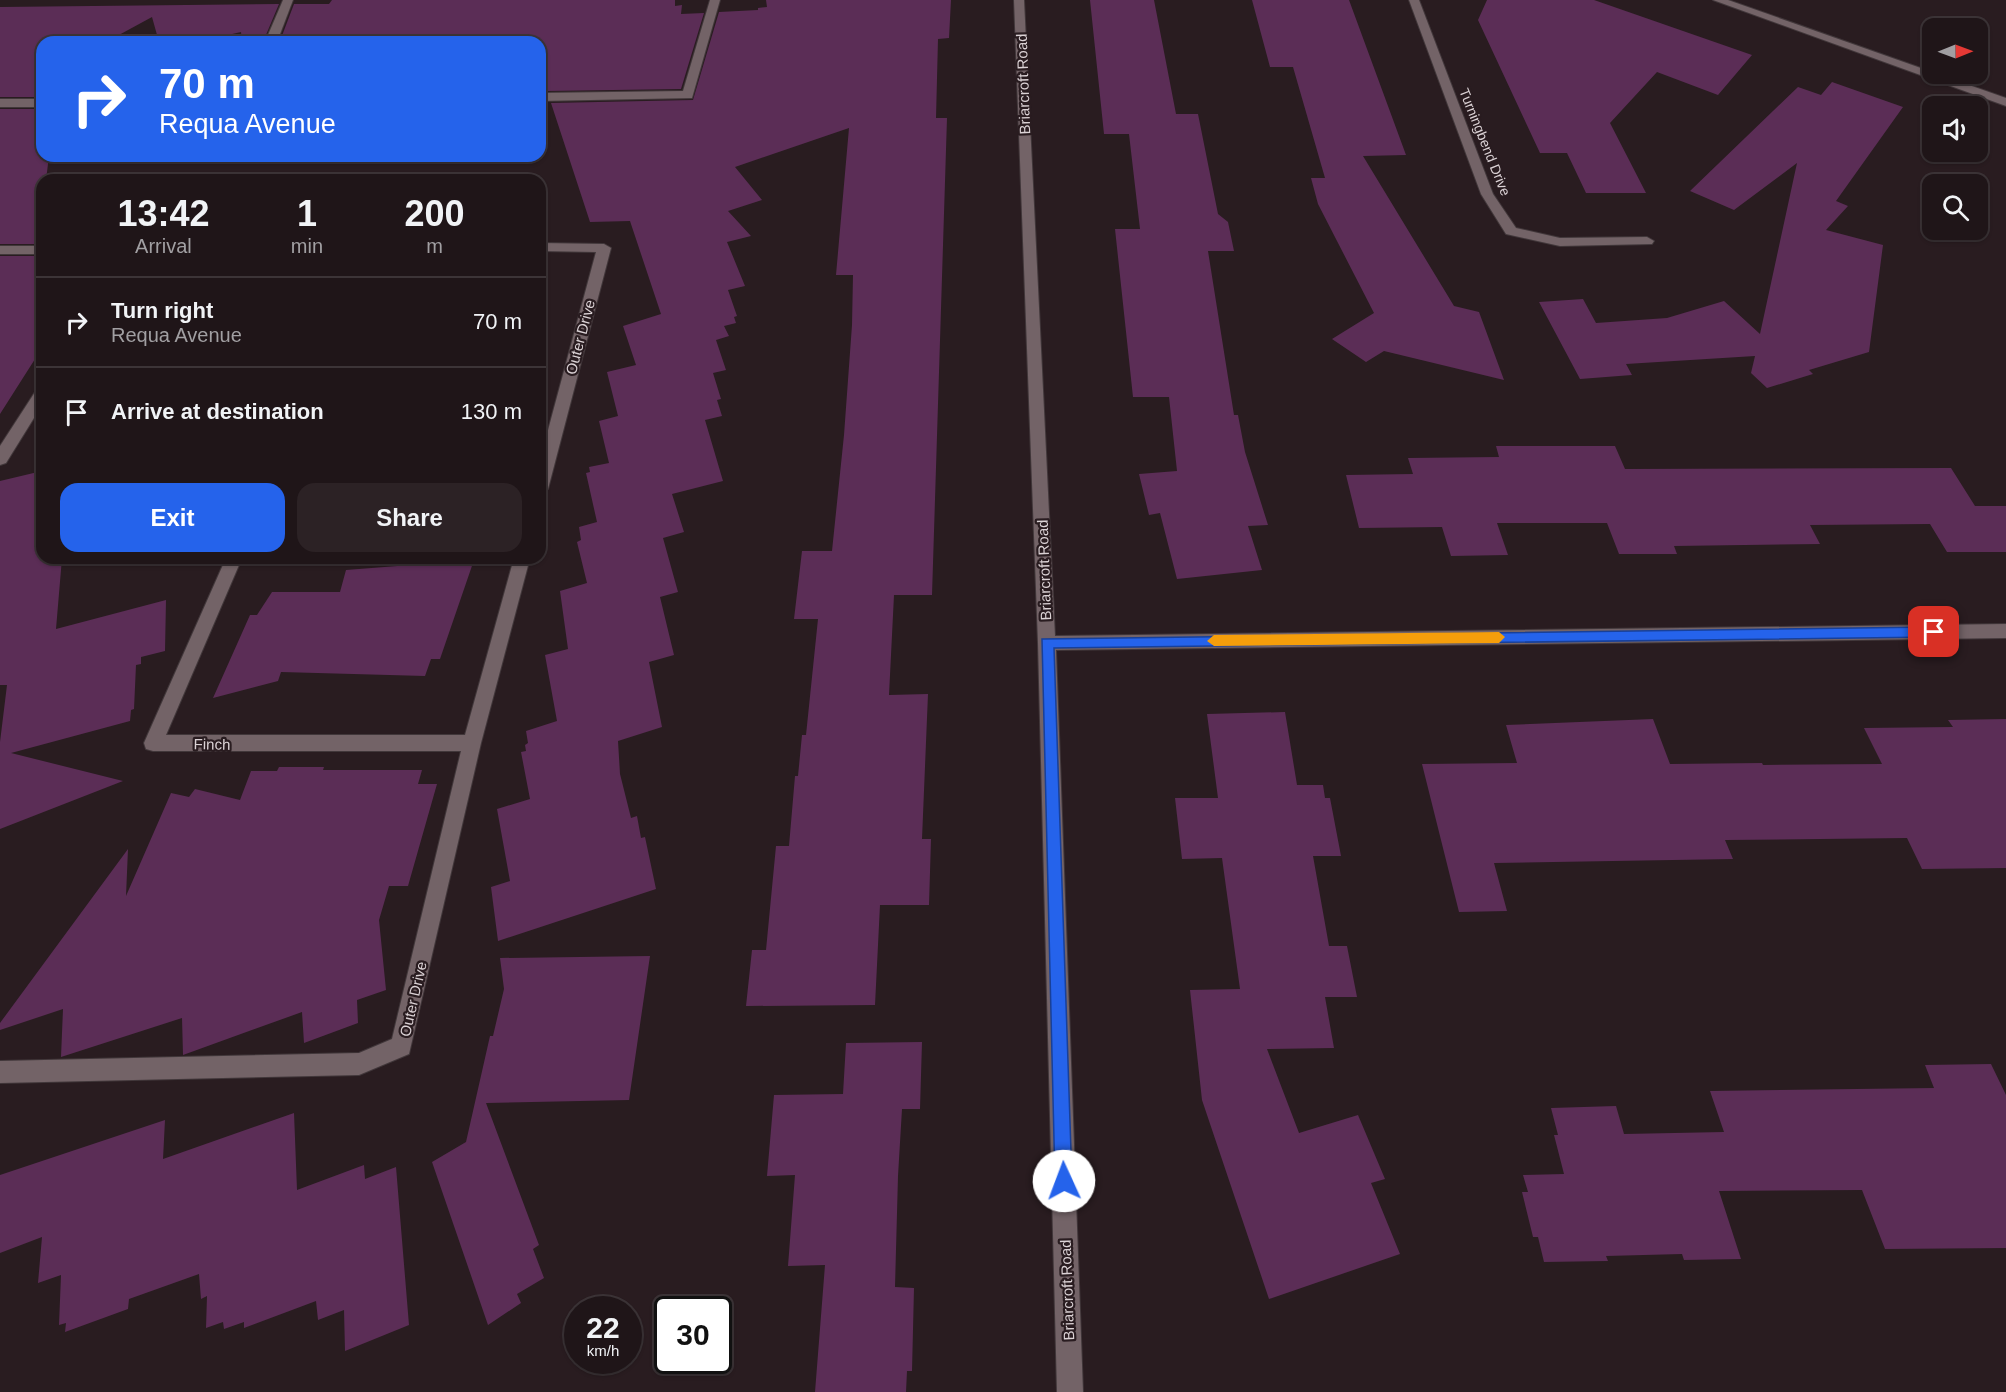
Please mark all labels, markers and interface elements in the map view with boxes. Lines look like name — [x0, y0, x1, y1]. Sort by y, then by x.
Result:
north arrow — [1922, 18, 1988, 84]
map controls — [1922, 18, 1988, 240]
street label: Briarcroft Road — [1013, 33, 1033, 135]
icon: right — [60, 60, 138, 138]
text: 70 m — [159, 60, 255, 107]
street label: Turningbend Drive — [1456, 86, 1514, 198]
button: sound — [1922, 96, 1988, 162]
text: Requa Avenue — [159, 109, 336, 139]
button: search — [1922, 174, 1988, 240]
text: 13:42 — [117, 193, 209, 234]
text: 1 — [297, 193, 317, 234]
text: 200 — [404, 193, 465, 234]
text: Arrival — [135, 235, 192, 257]
text: min — [291, 235, 323, 257]
text: m — [426, 235, 443, 257]
text: Turn right — [111, 298, 213, 323]
street label: Outer Drive — [562, 298, 598, 376]
icon: right — [60, 306, 93, 339]
text: 70 m — [473, 309, 522, 334]
text: Requa Avenue — [111, 324, 242, 346]
icon: arrive — [60, 396, 93, 429]
text: Arrive at destination — [111, 399, 324, 424]
text: 130 m — [461, 399, 522, 424]
button: Exit — [60, 483, 285, 552]
button: Share — [297, 483, 522, 552]
street label: Briarcroft Road — [1034, 519, 1054, 621]
pin — [1908, 606, 1959, 657]
icon: arrive — [1917, 615, 1950, 648]
street label: Finch — [194, 735, 230, 753]
street label: Outer Drive — [396, 960, 430, 1038]
position arrow — [1032, 1149, 1096, 1213]
street label: Briarcroft Road — [1057, 1239, 1077, 1341]
speed limit sign: 30 — [654, 1296, 732, 1374]
text: 22 — [586, 1311, 620, 1344]
text: km/h — [587, 1342, 619, 1359]

